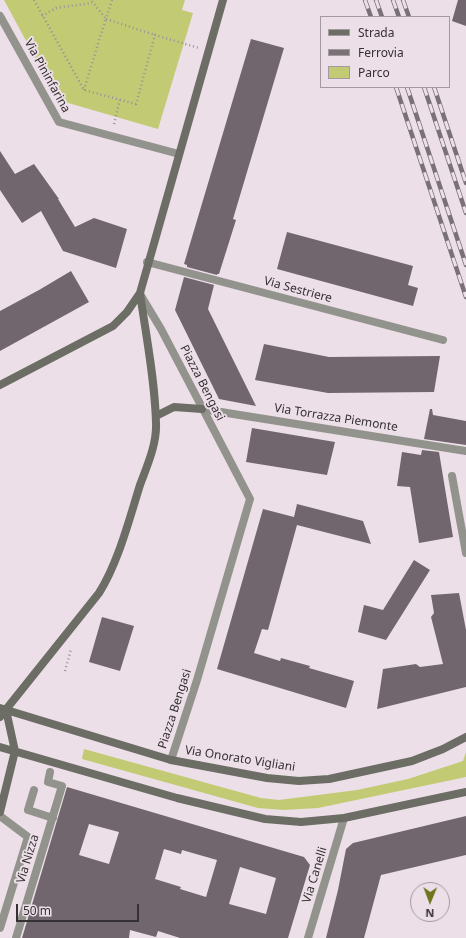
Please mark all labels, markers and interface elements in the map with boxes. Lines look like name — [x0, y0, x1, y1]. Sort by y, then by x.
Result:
legend — [320, 16, 450, 88]
text: Strada — [358, 24, 394, 41]
street label: Via Pininfarina — [21, 37, 73, 115]
text: Ferrovia — [358, 44, 404, 61]
text: Parco — [358, 64, 390, 81]
street label: Via Sestriere — [262, 274, 334, 306]
street label: Piazza Bengasi — [177, 343, 227, 423]
street label: Via Torrazza Piemonte — [273, 401, 399, 435]
street label: Piazza Bengasi — [155, 667, 195, 751]
street label: Via Onorato Vigliani — [184, 743, 296, 775]
street label: Via Nizza — [14, 833, 42, 885]
street label: Via Canelli — [300, 845, 330, 905]
north arrow — [410, 882, 450, 922]
scale bar — [18, 896, 141, 922]
text: 50 m — [23, 902, 51, 919]
text: N — [425, 906, 434, 921]

